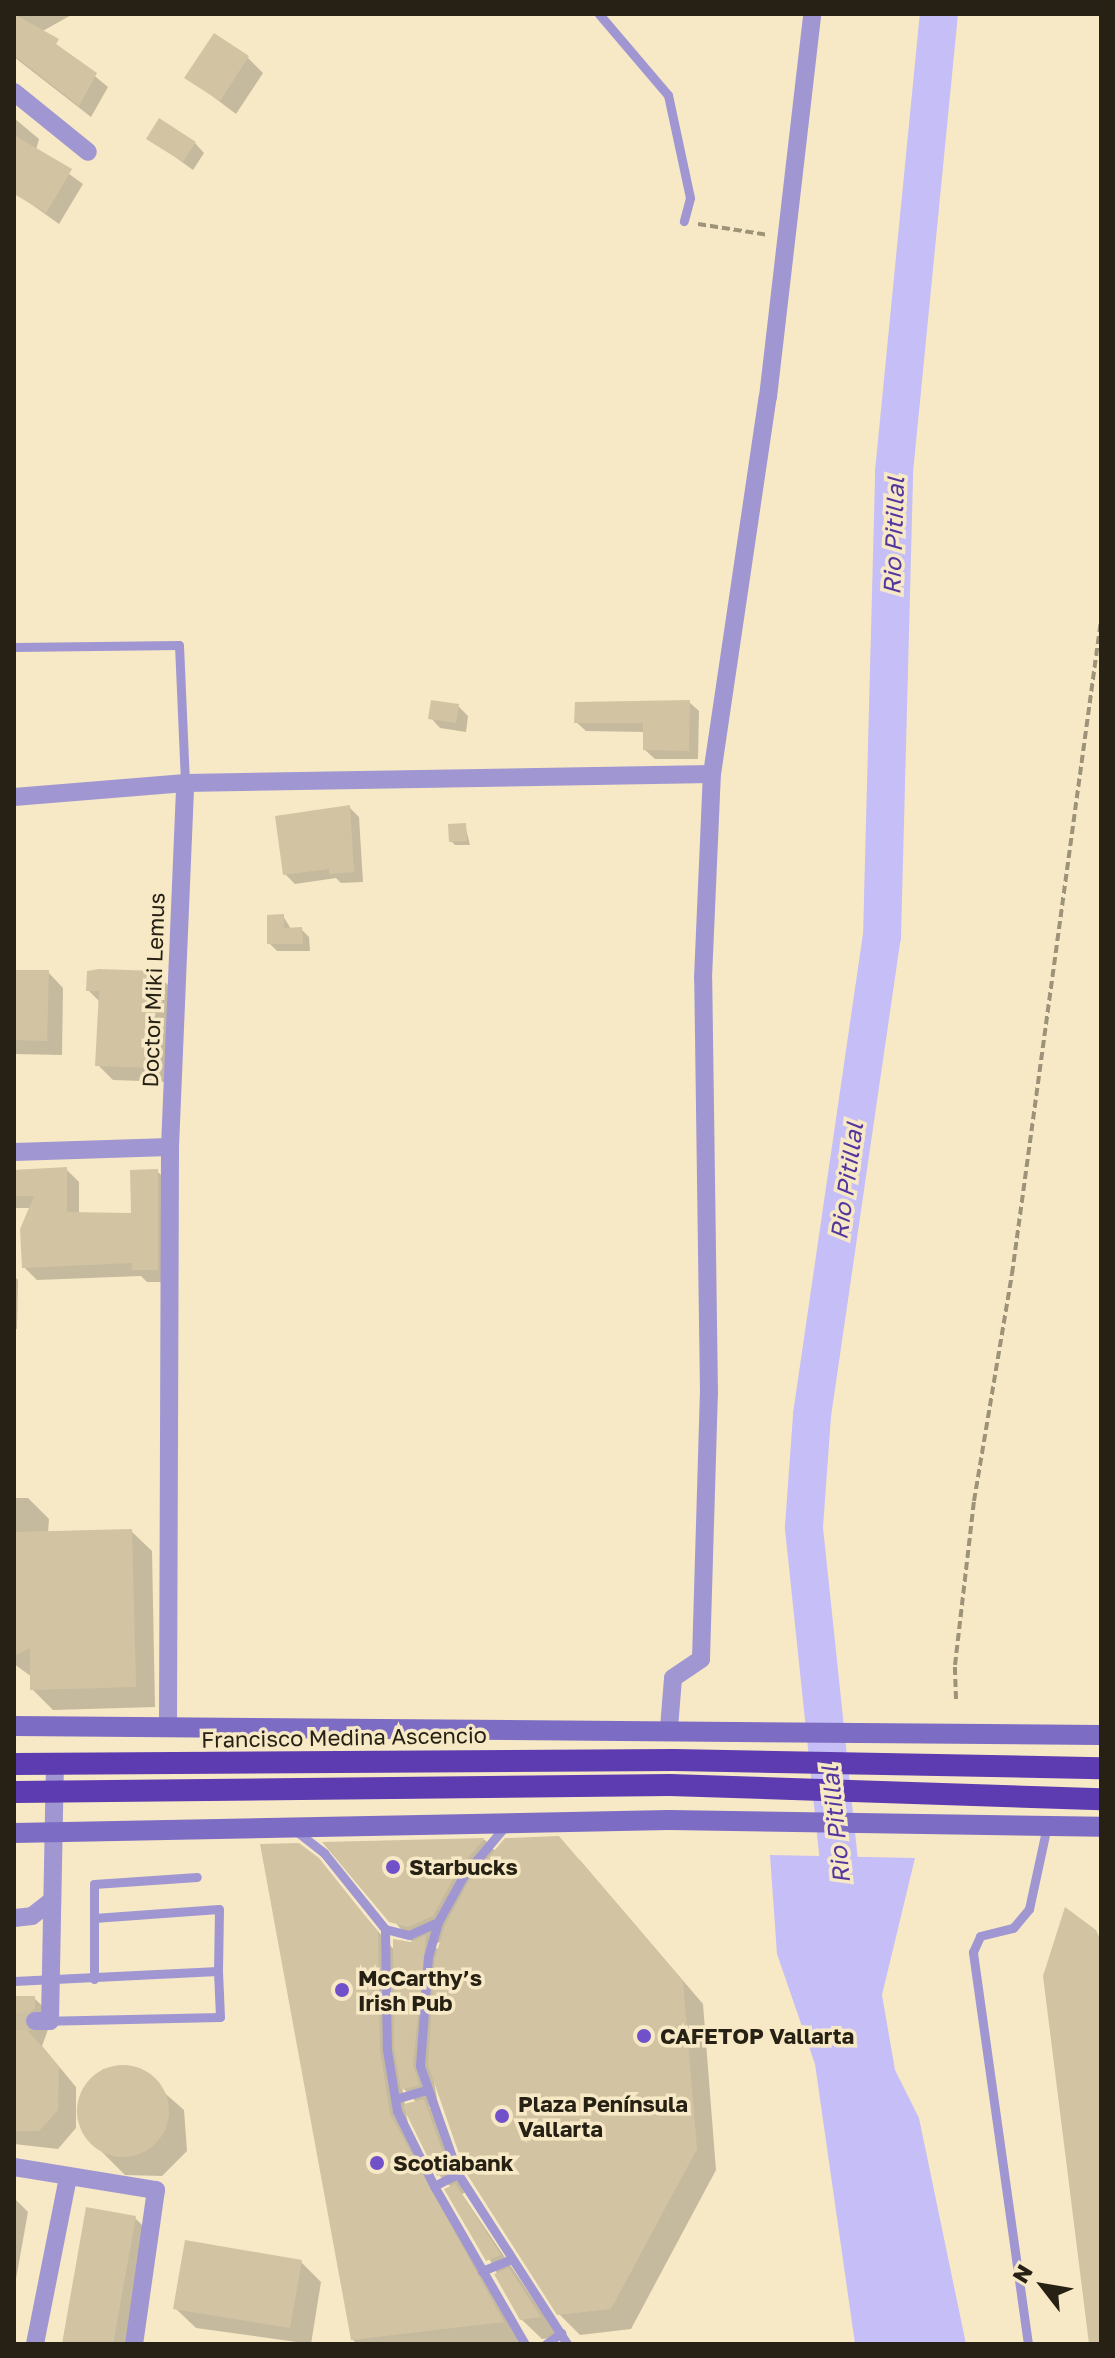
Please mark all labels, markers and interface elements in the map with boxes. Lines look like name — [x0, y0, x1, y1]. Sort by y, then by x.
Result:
water label: Rio Pitillal — [877, 477, 909, 595]
street label: Doctor Miki Lemus — [136, 892, 170, 1088]
water label: Rio Pitillal — [824, 1121, 868, 1241]
street label: Francisco Medina Ascencio — [201, 1721, 487, 1753]
water label: Rio Pitillal — [815, 1765, 855, 1885]
place label: Starbucks — [409, 1854, 518, 1880]
marker: Starbucks — [384, 1858, 402, 1876]
place label: McCarthy’s Irish Pub — [358, 1964, 482, 2016]
marker: McCarthy’s Irish Pub — [333, 1981, 351, 1999]
place label: CAFETOP Vallarta — [660, 2023, 854, 2049]
marker: CAFETOP Vallarta — [635, 2027, 653, 2045]
place label: Plaza Península Vallarta — [518, 2090, 688, 2142]
marker: Plaza Península Vallarta — [493, 2107, 511, 2125]
place label: Scotiabank — [393, 2150, 513, 2176]
marker: Scotiabank — [368, 2154, 386, 2172]
north arrow — [1003, 2246, 1083, 2326]
text: N — [1006, 2259, 1038, 2288]

